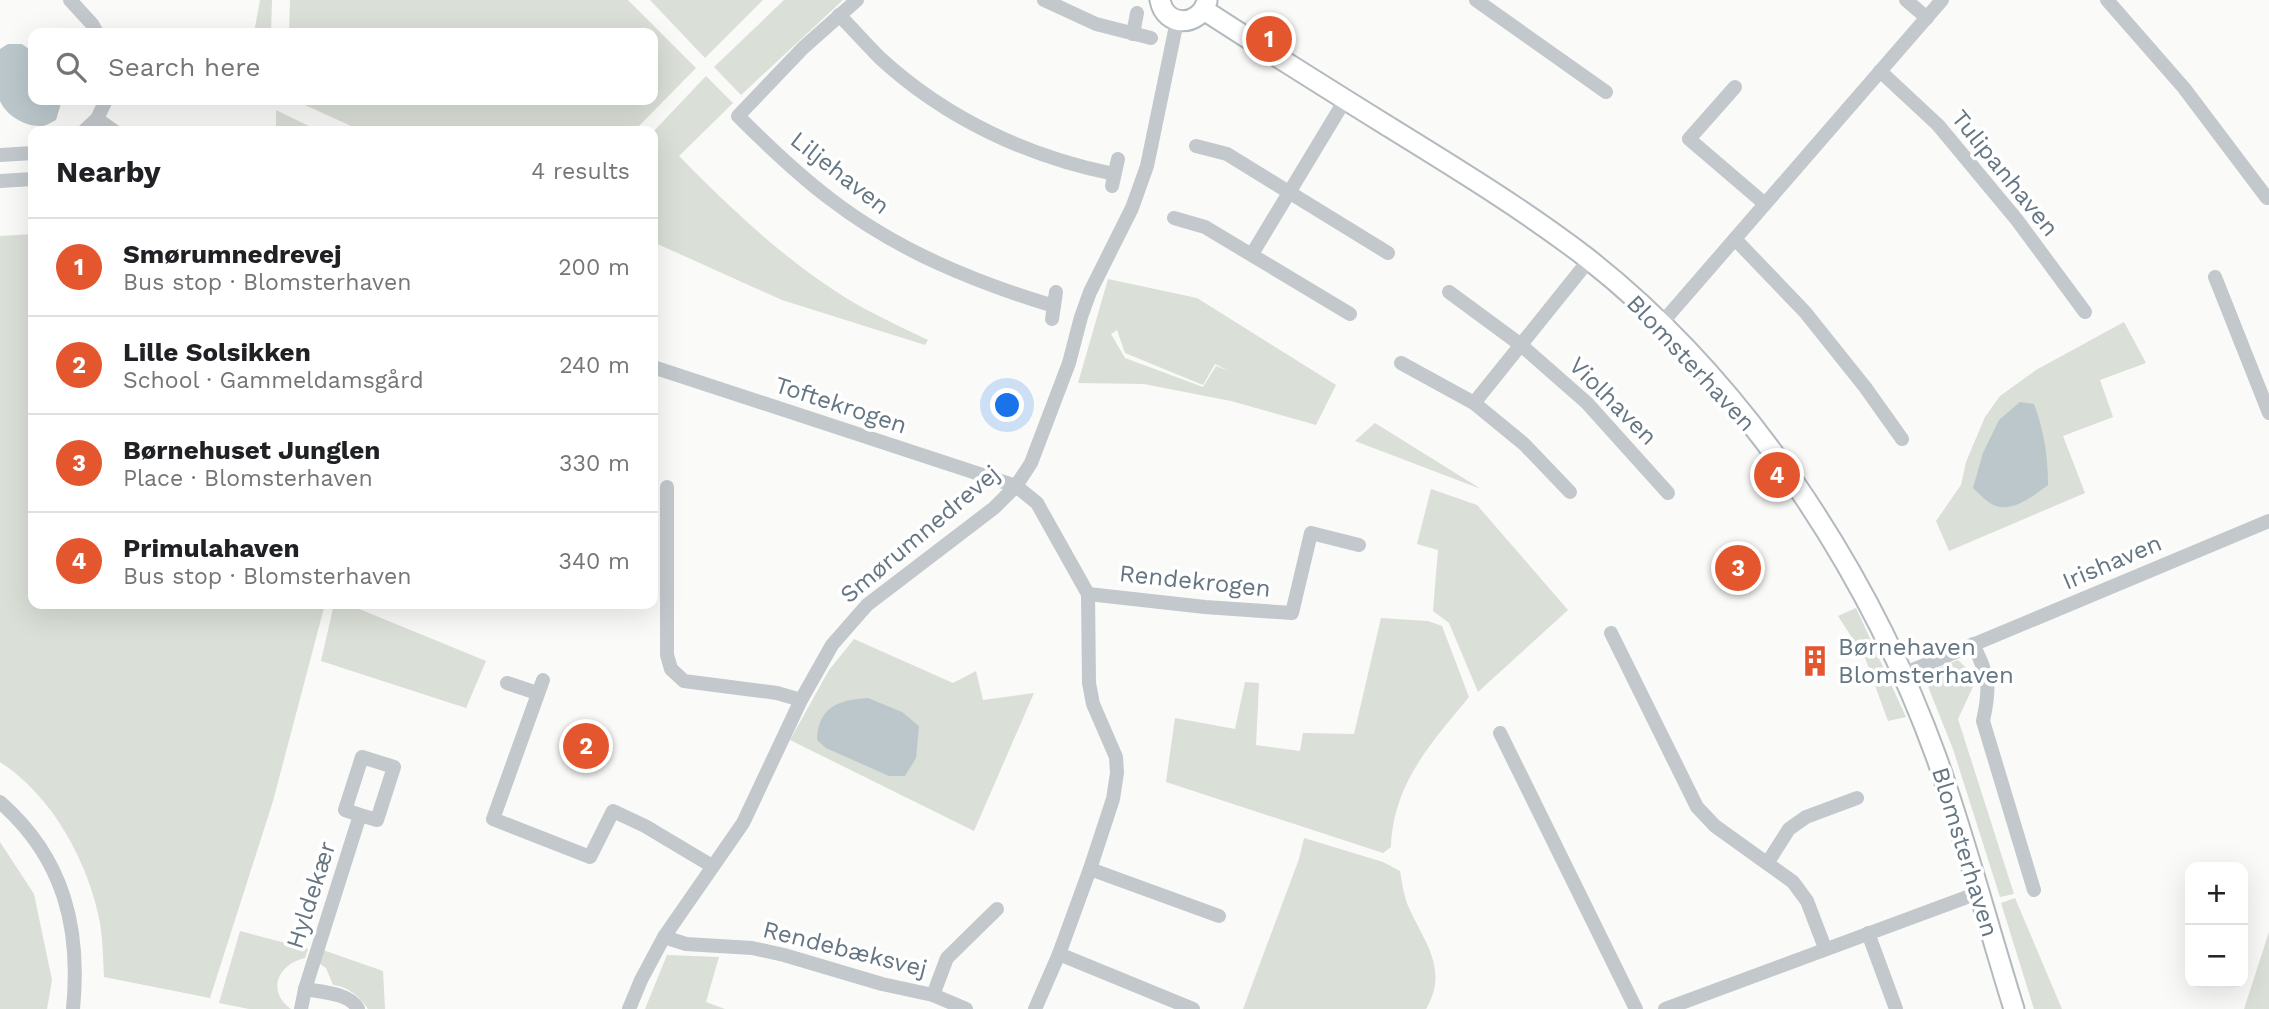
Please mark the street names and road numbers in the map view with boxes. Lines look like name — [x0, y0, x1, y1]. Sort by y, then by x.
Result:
street label: Tulipanhaven — [1946, 104, 2064, 242]
street label: Liljehaven — [785, 126, 895, 220]
street label: Blomsterhaven — [1621, 289, 1761, 437]
street label: Violhaven — [1563, 351, 1663, 451]
street label: Toftekrogen — [771, 371, 911, 439]
street label: Smørumnedrevej — [835, 459, 1005, 609]
street label: Irishaven — [2058, 529, 2166, 595]
street label: Rendekrogen — [1118, 559, 1272, 603]
street label: Blomsterhaven — [1926, 764, 2004, 940]
street label: Hyldekær — [281, 838, 342, 952]
street label: Rendebæksvej — [760, 915, 930, 983]

